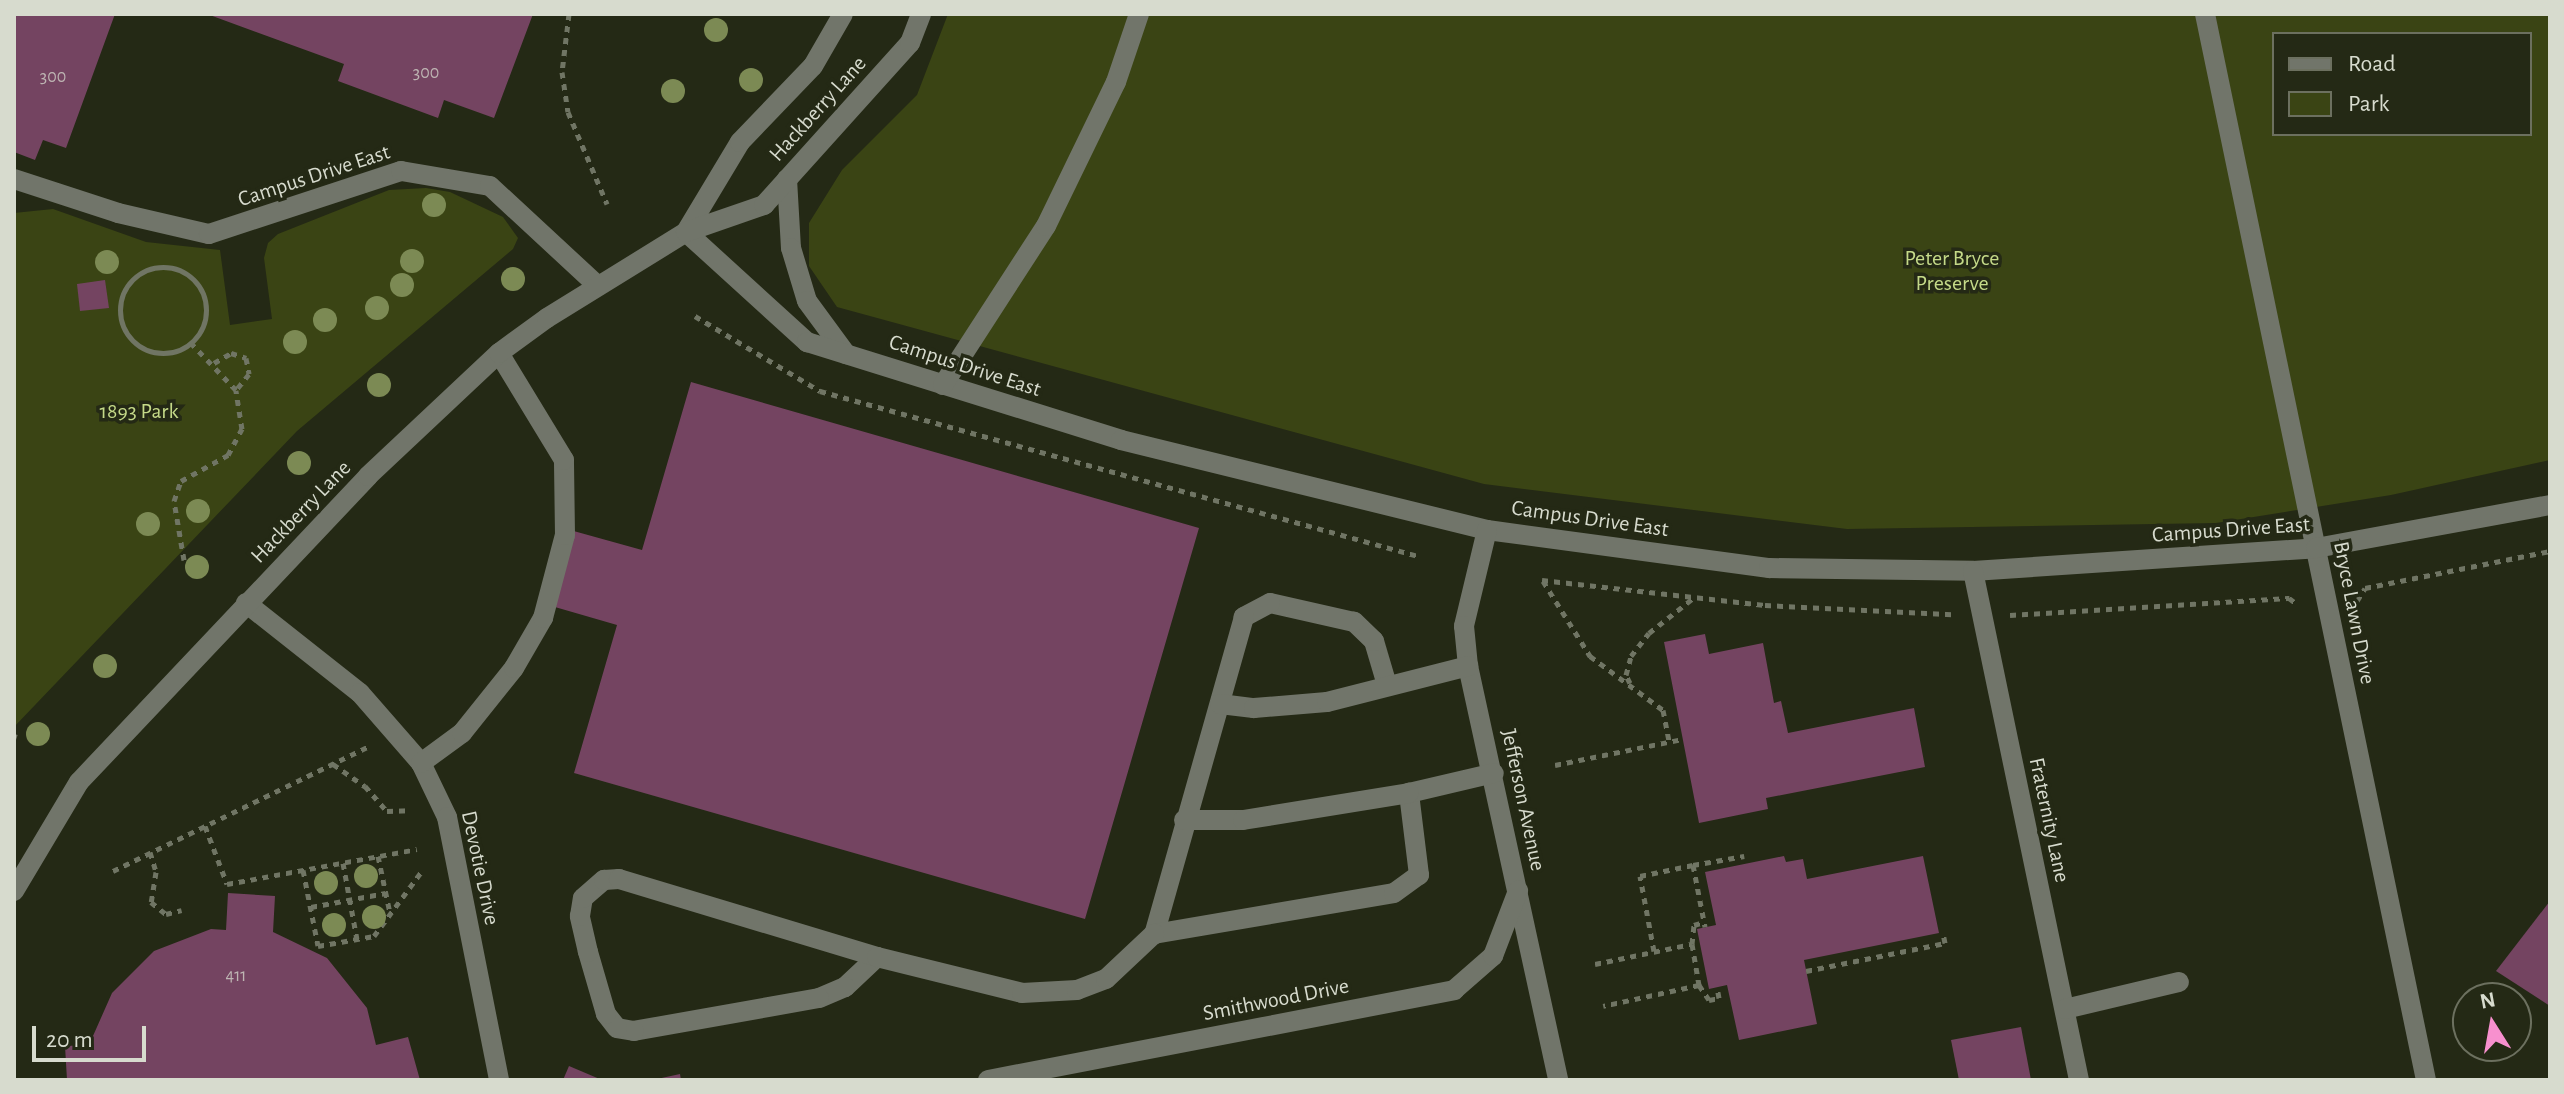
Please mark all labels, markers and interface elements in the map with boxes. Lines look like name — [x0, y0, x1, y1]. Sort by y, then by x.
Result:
legend — [2272, 32, 2532, 136]
street label: Hackberry Lane — [764, 51, 872, 167]
text: Road — [2348, 52, 2396, 76]
house number: 300 — [413, 62, 439, 84]
house number: 300 — [40, 66, 66, 88]
text: Park — [2348, 92, 2389, 116]
street label: Campus Drive East — [235, 139, 393, 213]
park label: Peter Bryce Preserve — [1905, 245, 1999, 296]
street label: Campus Drive East — [886, 329, 1044, 403]
park label: 1893 Park — [99, 399, 179, 425]
street label: Hackberry Lane — [245, 455, 357, 569]
street label: Campus Drive East — [1510, 495, 1670, 543]
street label: Campus Drive East — [2151, 511, 2311, 549]
street label: Bryce Lawn Drive — [2327, 539, 2381, 687]
street label: Jefferson Avenue — [1495, 727, 1551, 873]
street label: Fraternity Lane — [2023, 755, 2075, 885]
street label: Devotie Drive — [455, 809, 505, 927]
house number: 411 — [225, 965, 247, 987]
street label: Smithwood Drive — [1201, 973, 1351, 1027]
north arrow — [2452, 982, 2532, 1062]
text: N — [2478, 988, 2497, 1013]
scale bar — [36, 1010, 150, 1060]
text: 20 m — [46, 1028, 93, 1052]

